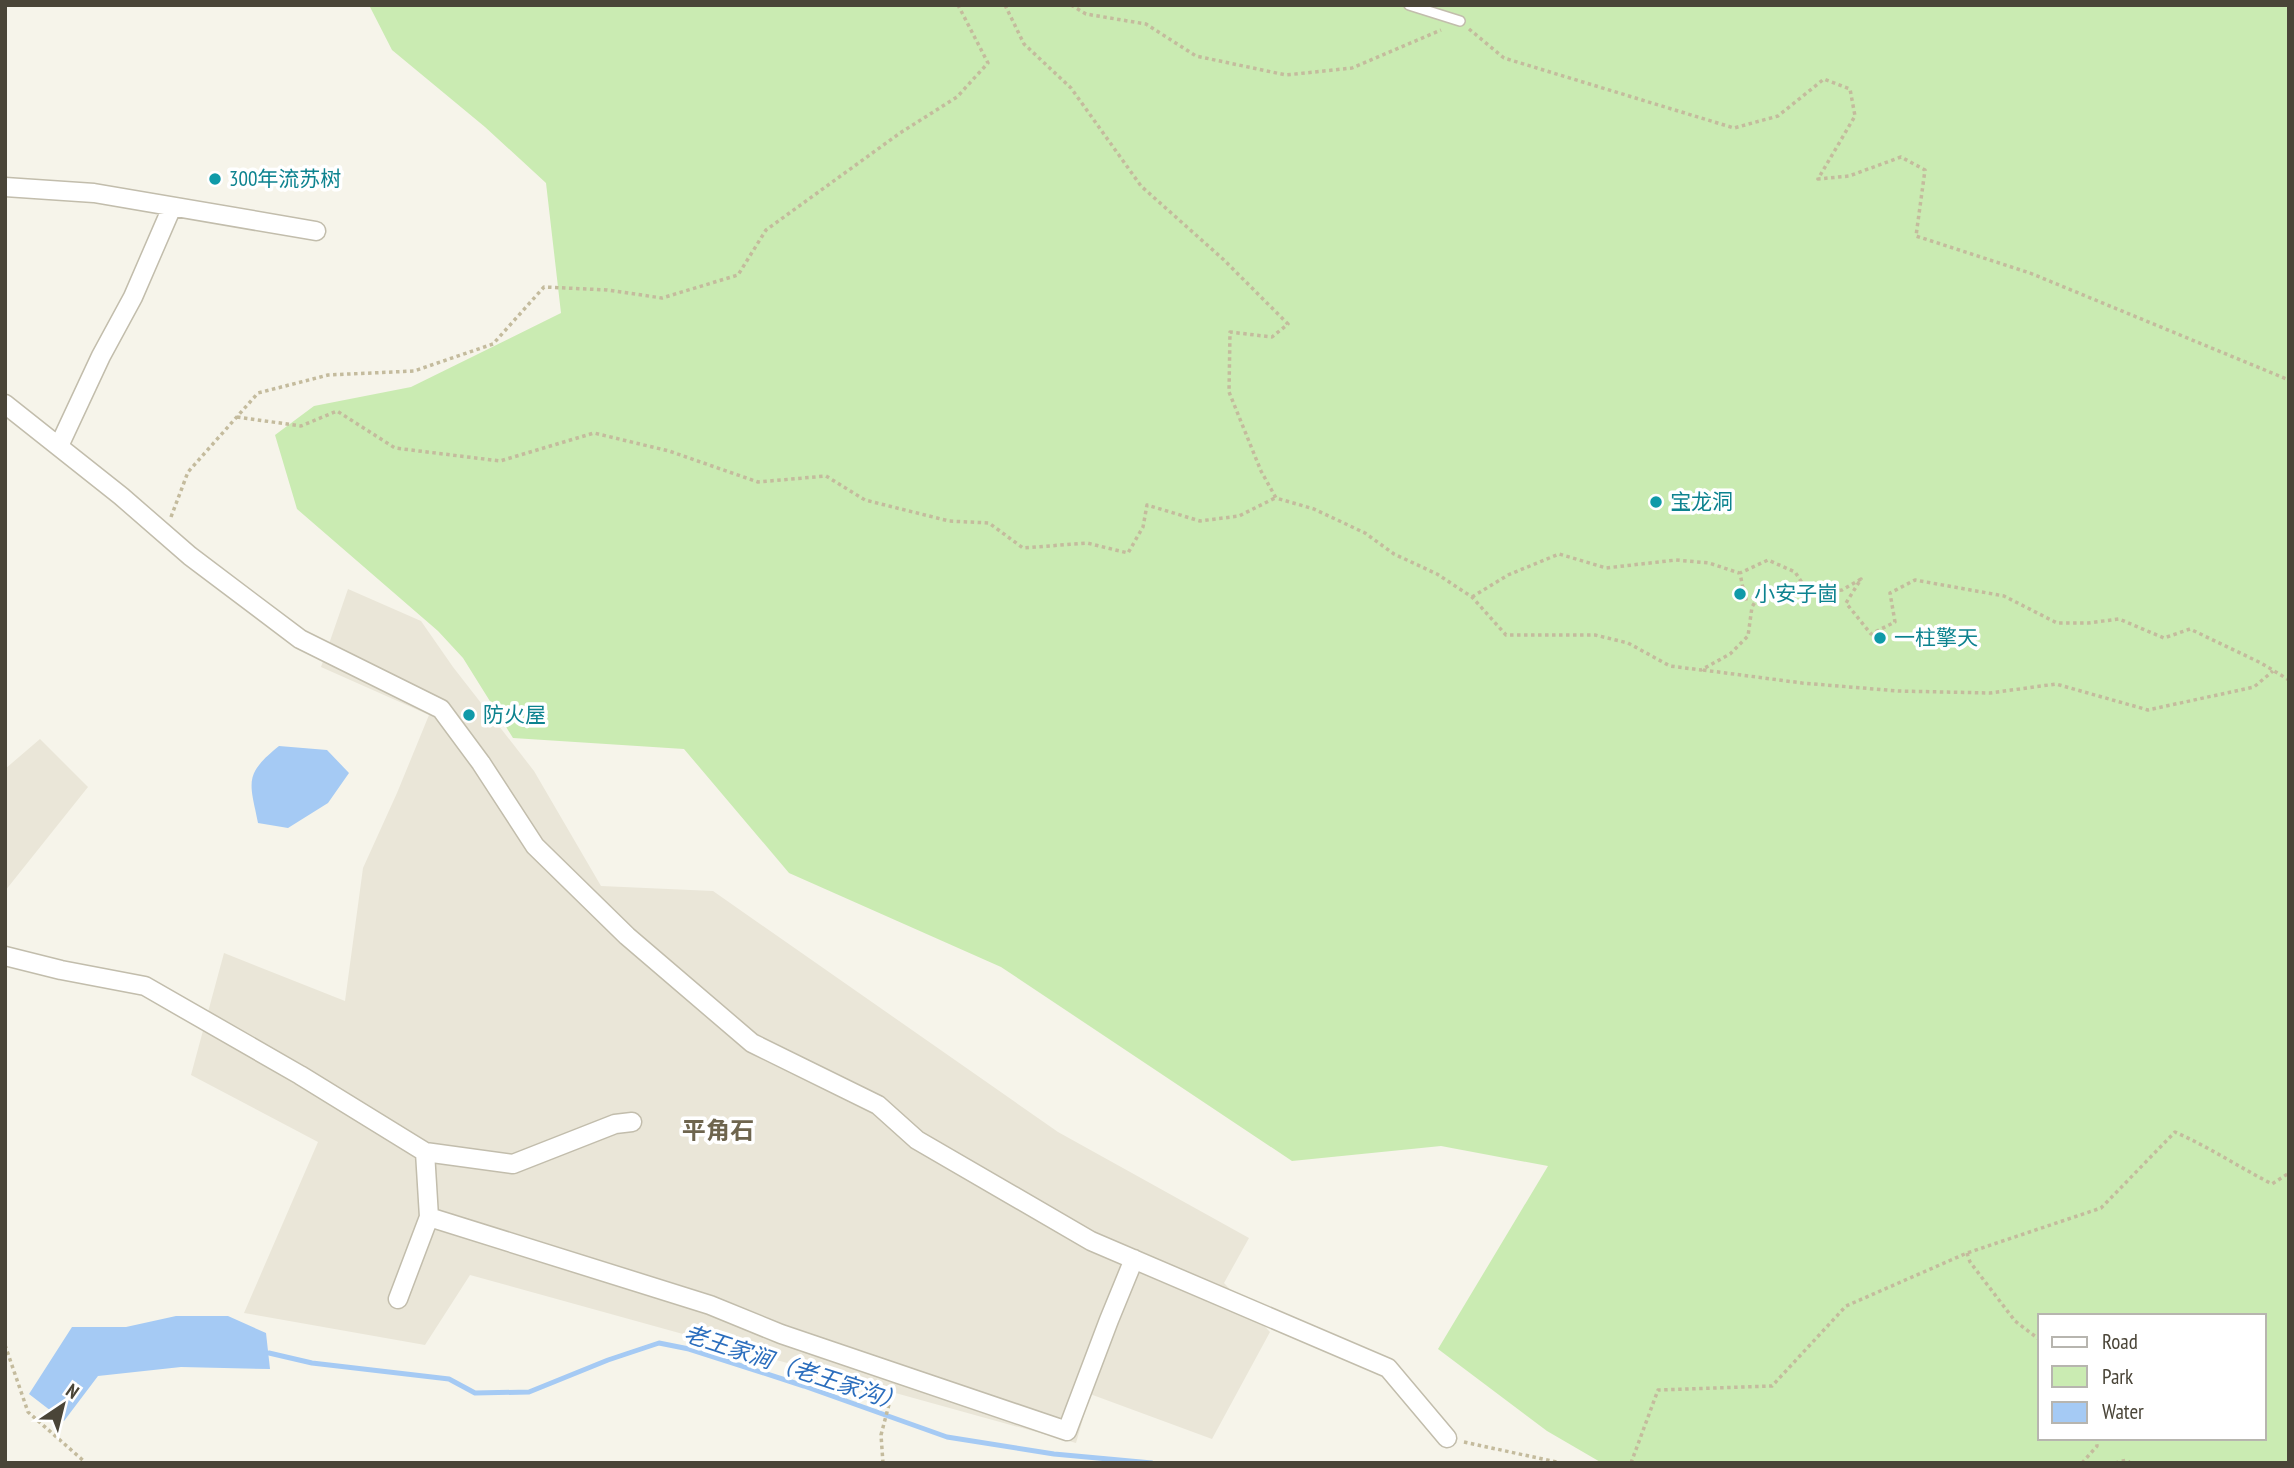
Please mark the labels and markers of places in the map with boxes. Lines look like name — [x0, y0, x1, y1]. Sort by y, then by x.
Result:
place label: 300年流苏树 — [229, 165, 341, 192]
marker: 300年流苏树 — [207, 171, 223, 187]
place label: 宝龙洞 — [1670, 488, 1733, 515]
marker: 宝龙洞 — [1648, 494, 1664, 510]
place label: 小安子崮 — [1754, 580, 1838, 607]
marker: 小安子崮 — [1732, 586, 1748, 602]
place label: 一柱擎天 — [1894, 624, 1978, 651]
marker: 一柱擎天 — [1872, 630, 1888, 646]
place label: 防火屋 — [483, 701, 546, 728]
marker: 防火屋 — [461, 707, 477, 723]

